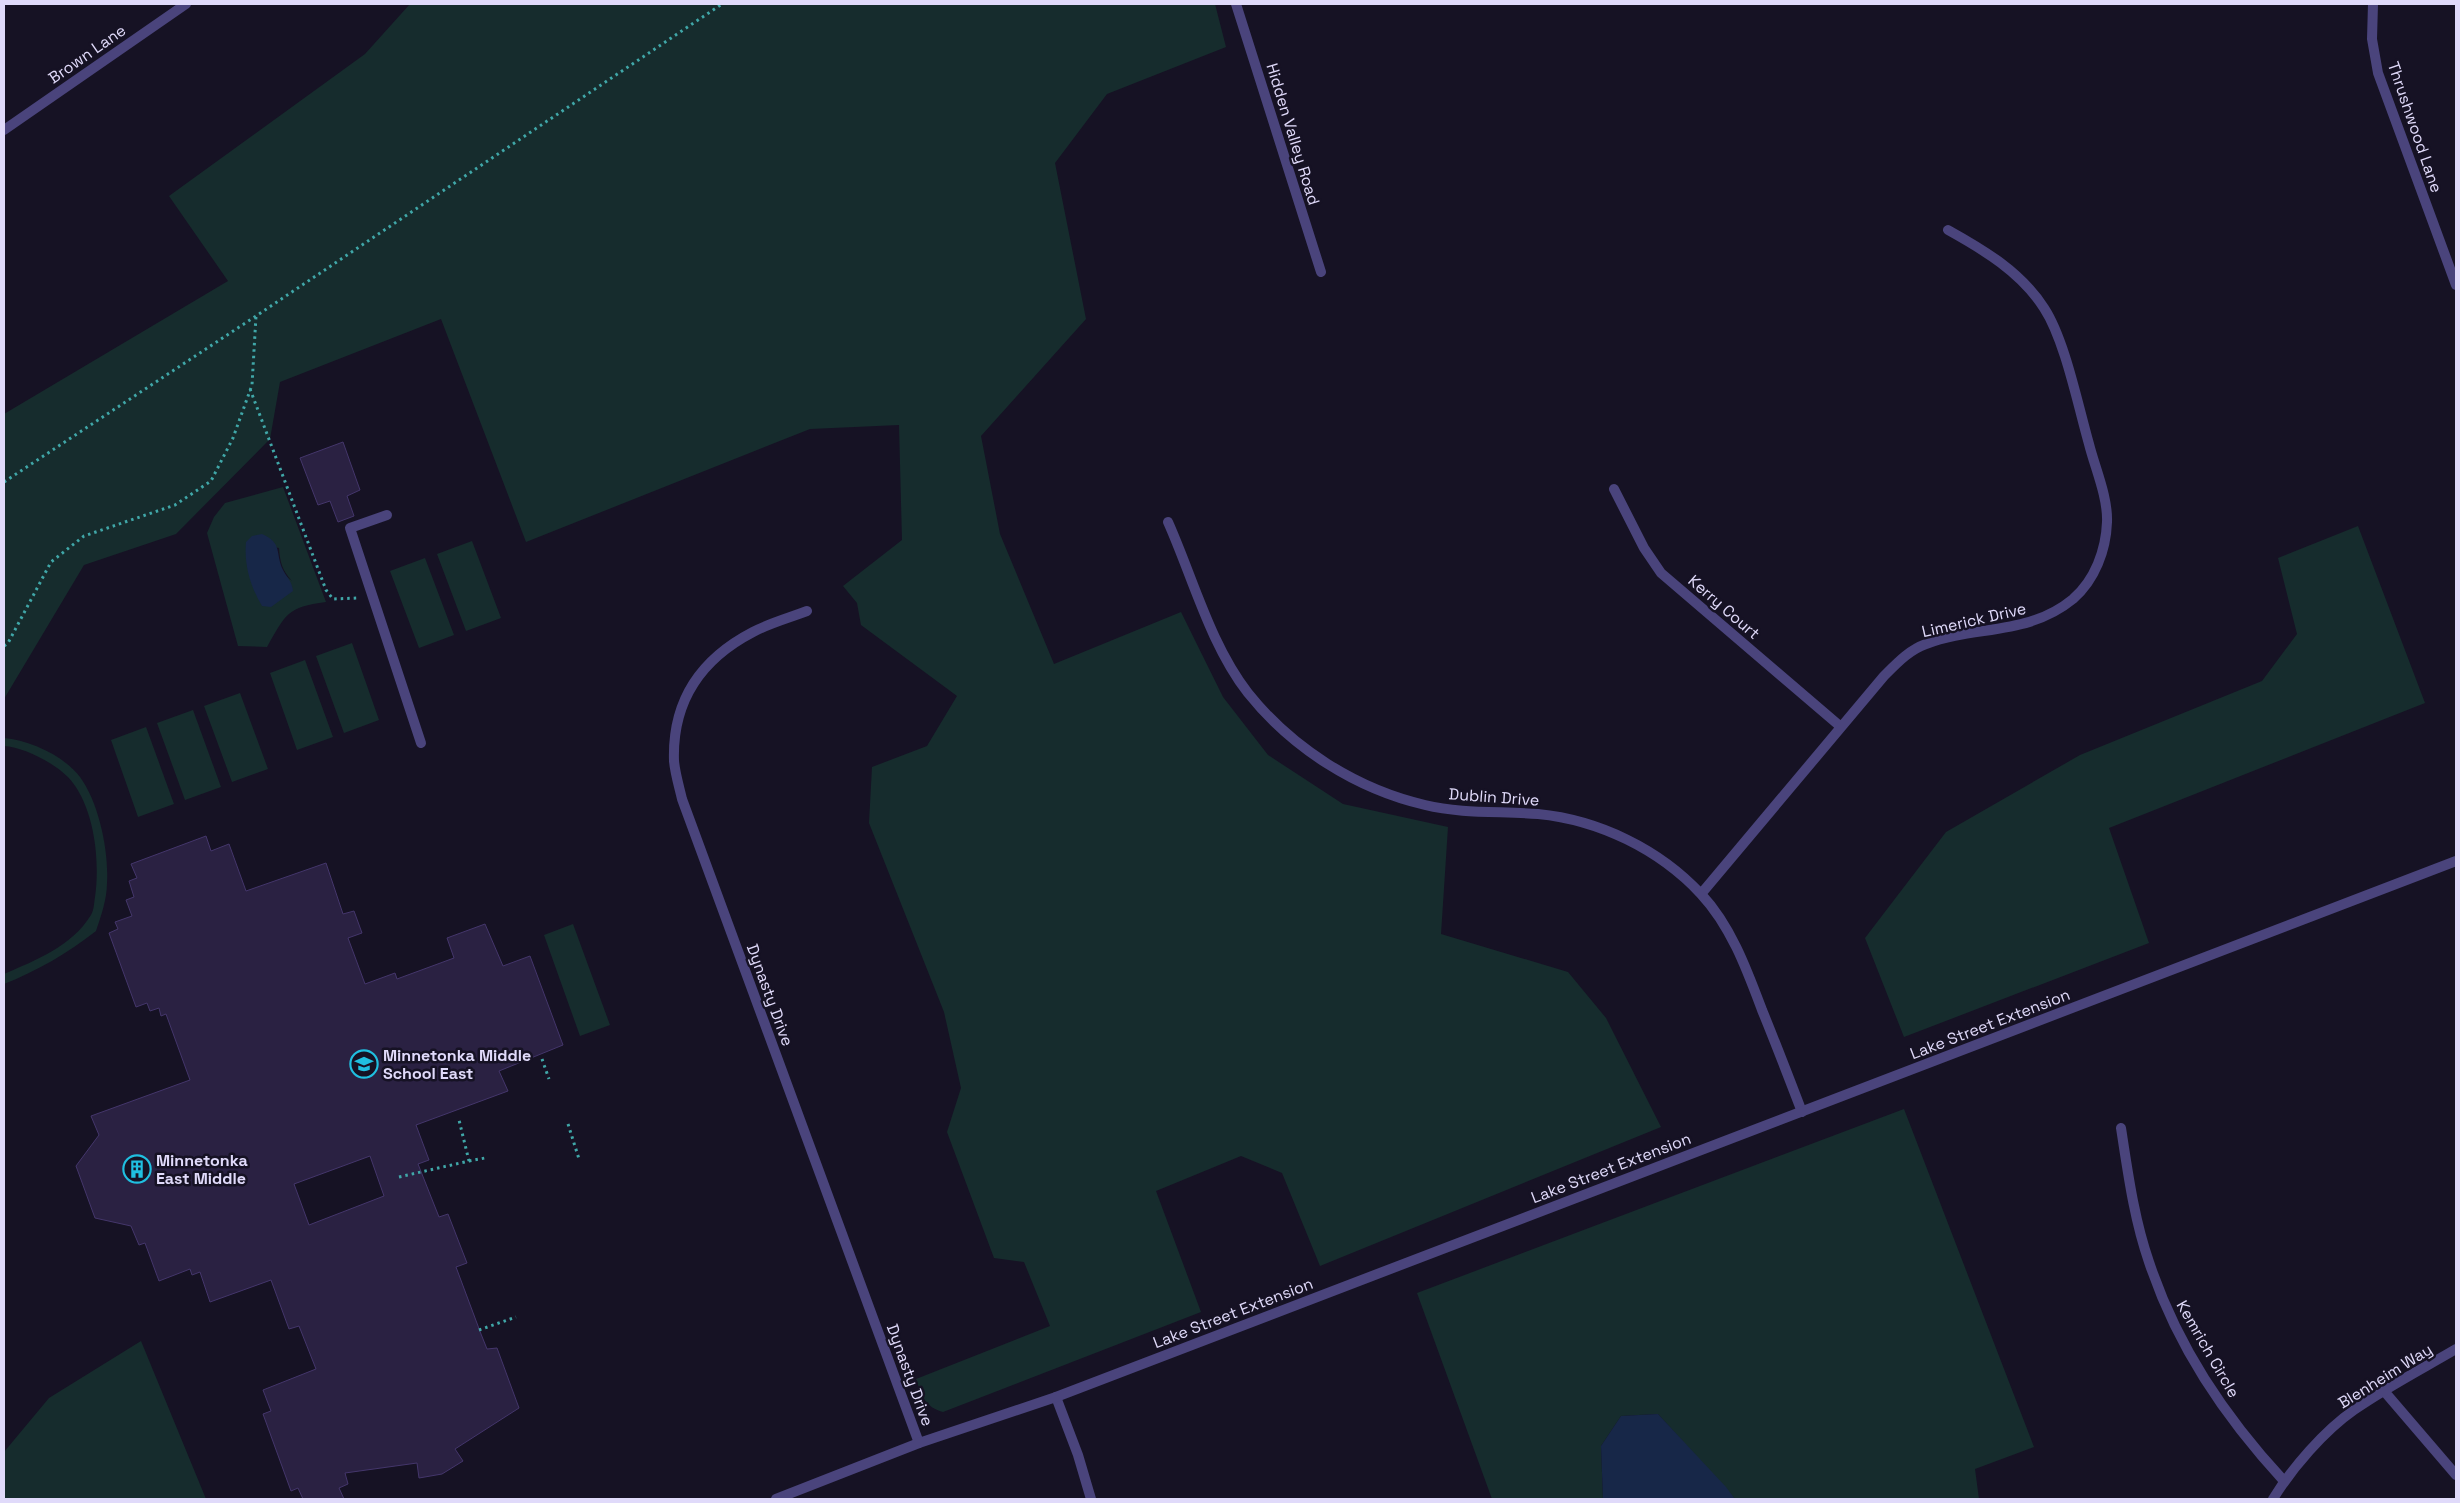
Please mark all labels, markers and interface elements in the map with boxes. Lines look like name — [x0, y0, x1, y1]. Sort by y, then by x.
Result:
street label: Brown Lane — [44, 20, 130, 88]
street label: Thrushwood Lane — [2383, 59, 2447, 195]
street label: Hidden Valley Road — [1261, 61, 1325, 207]
street label: Kerry Court — [1684, 570, 1764, 644]
street label: Limerick Drive — [1920, 598, 2028, 642]
street label: Dublin Drive — [1448, 783, 1540, 811]
street label: Dynasty Drive — [742, 941, 798, 1049]
street label: Lake Street Extension — [1907, 984, 2073, 1064]
place label: Minnetonka Middle School East — [383, 1045, 531, 1084]
school or university icon: Minnetonka Middle School East — [349, 1049, 379, 1079]
street label: Lake Street Extension — [1528, 1128, 1694, 1208]
place label: Minnetonka East Middle — [156, 1150, 248, 1189]
building icon: Minnetonka East Middle — [122, 1154, 152, 1184]
street label: Lake Street Extension — [1150, 1273, 1316, 1353]
street label: Kemrich Circle — [2172, 1297, 2244, 1401]
street label: Dynasty Drive — [882, 1321, 938, 1429]
street label: Blenheim Way — [2334, 1339, 2436, 1413]

